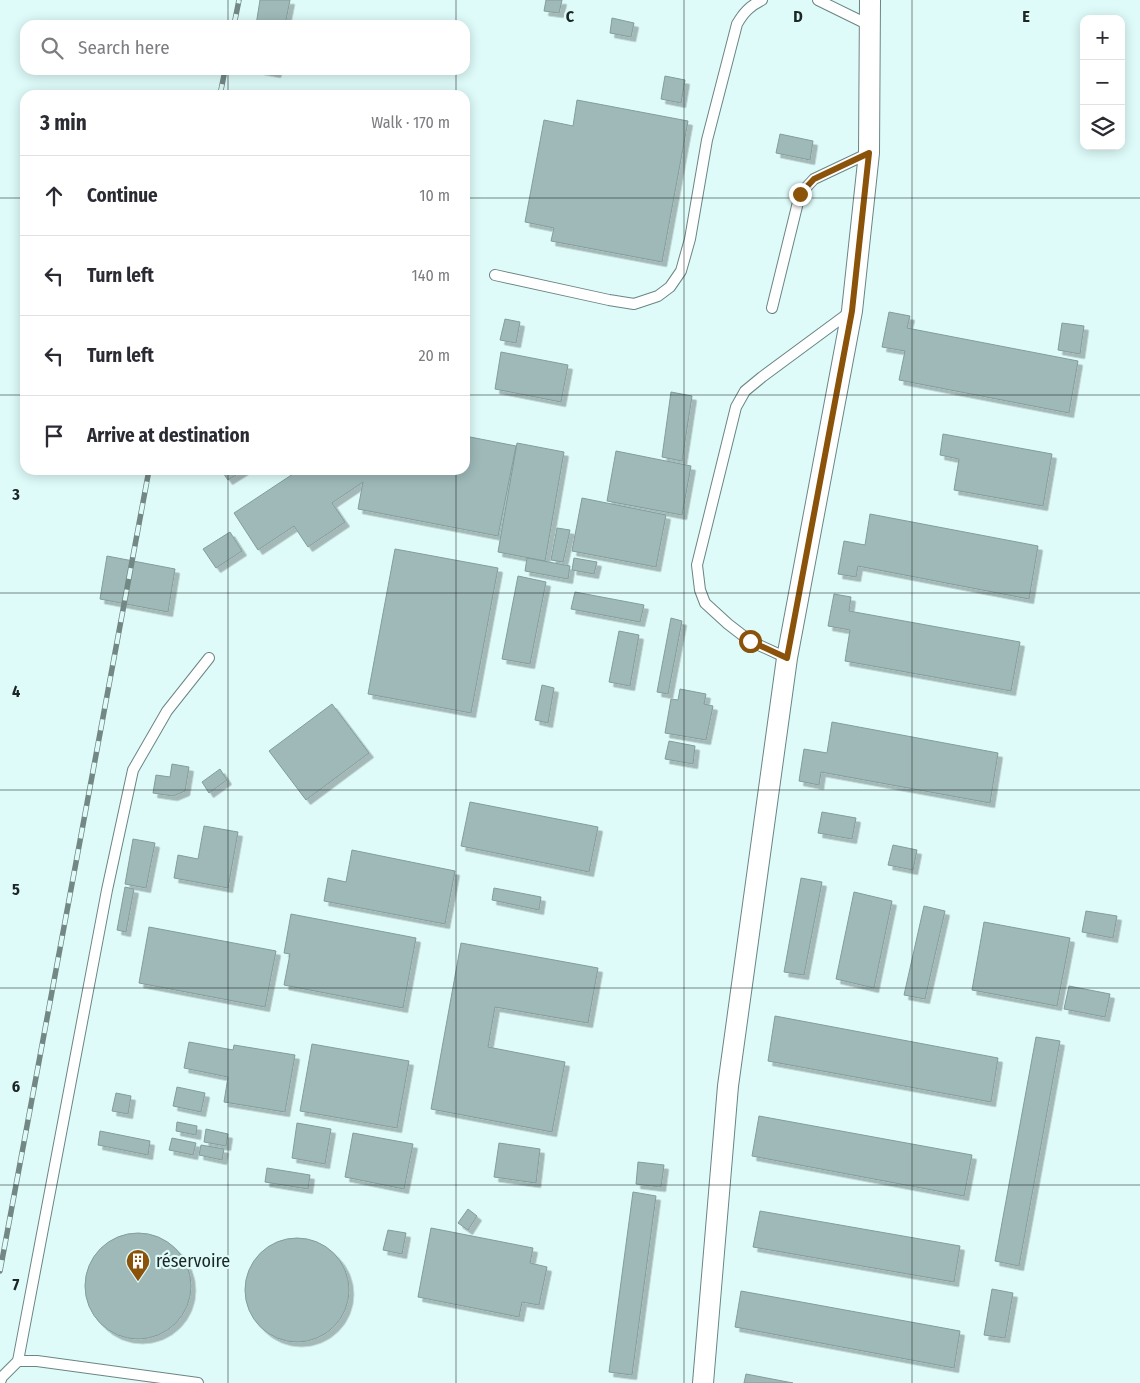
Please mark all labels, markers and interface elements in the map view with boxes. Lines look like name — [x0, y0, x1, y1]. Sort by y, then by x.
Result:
text: C — [566, 7, 575, 26]
text: D — [793, 7, 803, 26]
text: E — [1022, 7, 1030, 26]
map controls — [1080, 15, 1125, 150]
button: + — [1080, 15, 1125, 60]
search box — [20, 20, 470, 75]
icon: search — [38, 34, 66, 62]
text: Search here — [78, 36, 170, 59]
button: − — [1080, 60, 1125, 105]
button: layers — [1080, 105, 1125, 150]
text: 3 min — [40, 110, 87, 136]
text: Walk · 170 m — [371, 113, 450, 132]
icon: ahead — [40, 182, 68, 210]
route end — [789, 183, 812, 206]
text: Continue — [87, 184, 158, 207]
text: 10 m — [419, 186, 450, 205]
icon: left — [40, 262, 68, 290]
text: Turn left — [87, 264, 154, 287]
text: 140 m — [412, 266, 450, 285]
icon: left — [40, 342, 68, 370]
text: Turn left — [87, 344, 154, 367]
text: 20 m — [419, 346, 450, 365]
icon: arrive — [40, 422, 68, 450]
text: Arrive at destination — [87, 424, 250, 447]
text: 3 — [11, 485, 20, 504]
route start — [739, 630, 762, 653]
text: 4 — [12, 682, 20, 701]
text: 5 — [12, 880, 20, 899]
text: 6 — [12, 1077, 20, 1096]
building icon: réservoire — [125, 1248, 151, 1282]
place label: réservoire — [156, 1250, 230, 1272]
text: 7 — [13, 1275, 20, 1294]

